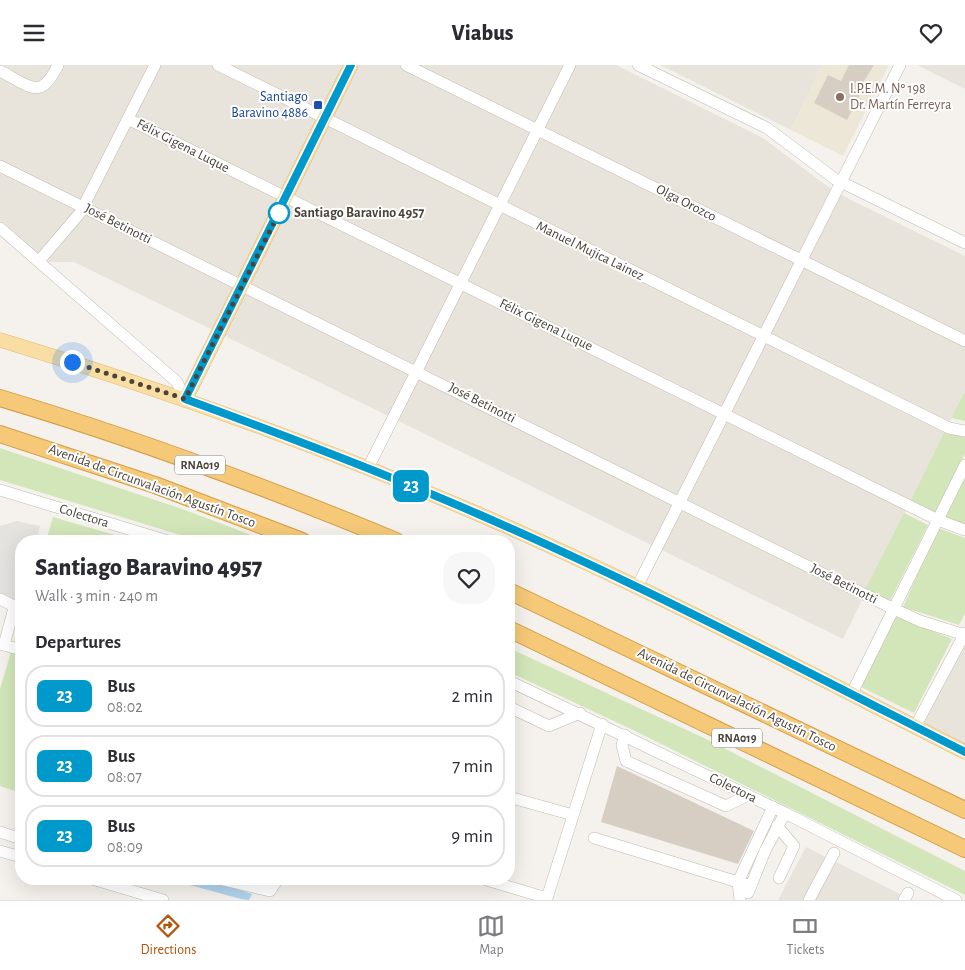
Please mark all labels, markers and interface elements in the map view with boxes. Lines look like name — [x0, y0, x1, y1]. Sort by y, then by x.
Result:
icon: menu — [20, 19, 48, 47]
icon: heart — [917, 19, 945, 47]
text: Viabus — [452, 22, 513, 44]
place label: I.P.E.M. Nº 198 Dr. Martín Ferreyra — [850, 82, 952, 112]
place label: Santiago Baravino 4886 — [231, 90, 308, 120]
marker: I.P.E.M. Nº 198 Dr. Martín Ferreyra — [834, 91, 846, 103]
marker: Santiago Baravino 4886 — [312, 99, 324, 111]
street label: Félix Gigena Luque — [134, 117, 232, 175]
street label: Olga Orozco — [654, 182, 719, 224]
street label: José Betinotti — [82, 201, 154, 247]
marker: Santiago Baravino 4957 — [268, 202, 290, 224]
place label: Santiago Baravino 4957 — [294, 206, 424, 220]
street label: Manuel Mujica Lainez — [534, 219, 646, 283]
street label: Félix Gigena Luque — [497, 296, 595, 354]
your location — [60, 350, 85, 375]
street label: José Betinotti — [446, 380, 518, 426]
street label: Avenida de Circunvalación Agustín Tosco — [47, 442, 257, 530]
road number: RNA019 — [175, 455, 225, 475]
line badge: 23 — [388, 470, 434, 502]
text: 23 — [403, 477, 419, 495]
street label: Colectora — [58, 502, 111, 530]
button: heart — [443, 552, 495, 604]
text: Santiago Baravino 4957 — [35, 556, 262, 580]
street label: José Betinotti — [808, 561, 880, 607]
text: Walk · 3 min · 240 m — [35, 588, 158, 604]
text: Departures — [35, 633, 121, 652]
street label: Avenida de Circunvalación Agustín Tosco — [635, 646, 839, 754]
text: Bus — [107, 677, 135, 696]
text: 23 — [56, 687, 73, 705]
text: 2 min — [452, 687, 493, 706]
text: 08:02 — [107, 699, 142, 715]
road number: RNA019 — [712, 729, 762, 747]
text: Bus — [107, 747, 135, 766]
text: 23 — [56, 757, 73, 775]
text: 7 min — [452, 757, 493, 776]
text: 08:07 — [107, 769, 142, 785]
street label: Colectora — [707, 771, 759, 806]
text: Bus — [107, 817, 135, 836]
text: 23 — [56, 827, 73, 845]
text: 9 min — [451, 827, 493, 846]
text: 08:09 — [107, 839, 143, 855]
tab: Directions — [141, 912, 196, 959]
tab: Map — [477, 912, 505, 959]
tab: Tickets — [787, 912, 824, 959]

